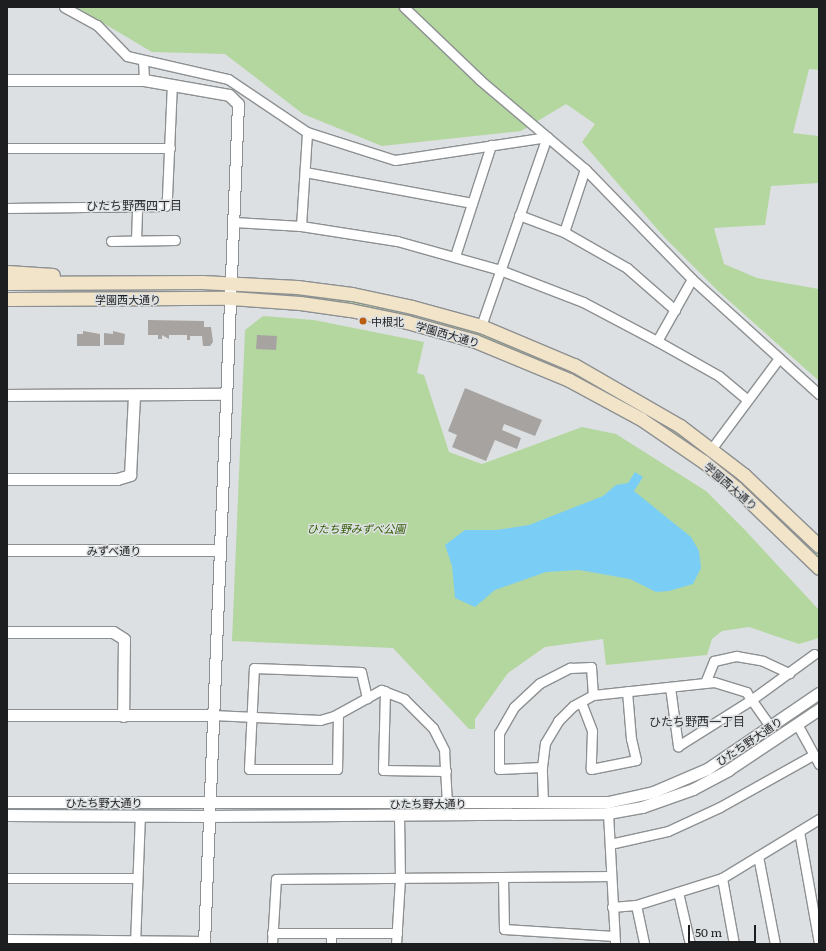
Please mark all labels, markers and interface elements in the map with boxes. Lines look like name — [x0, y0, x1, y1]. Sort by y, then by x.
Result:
district label: ひたち野西四丁目 — [86, 199, 182, 213]
street label: 学園西大通り — [95, 292, 161, 306]
place label: 中根北 — [371, 314, 404, 328]
marker: 中根北 — [358, 316, 368, 326]
street label: 学園西大通り — [414, 319, 482, 349]
street label: 学園西大通り — [702, 459, 760, 513]
park label: ひたち野みずべ公園 — [307, 521, 405, 535]
street label: みずべ通り — [87, 543, 141, 557]
street label: ひたち野大通り — [713, 714, 785, 768]
district label: ひたち野西一丁目 — [649, 715, 745, 729]
street label: ひたち野大通り — [66, 795, 142, 809]
street label: ひたち野大通り — [390, 796, 466, 810]
scale bar — [690, 917, 758, 943]
text: 50 m — [695, 923, 722, 941]

